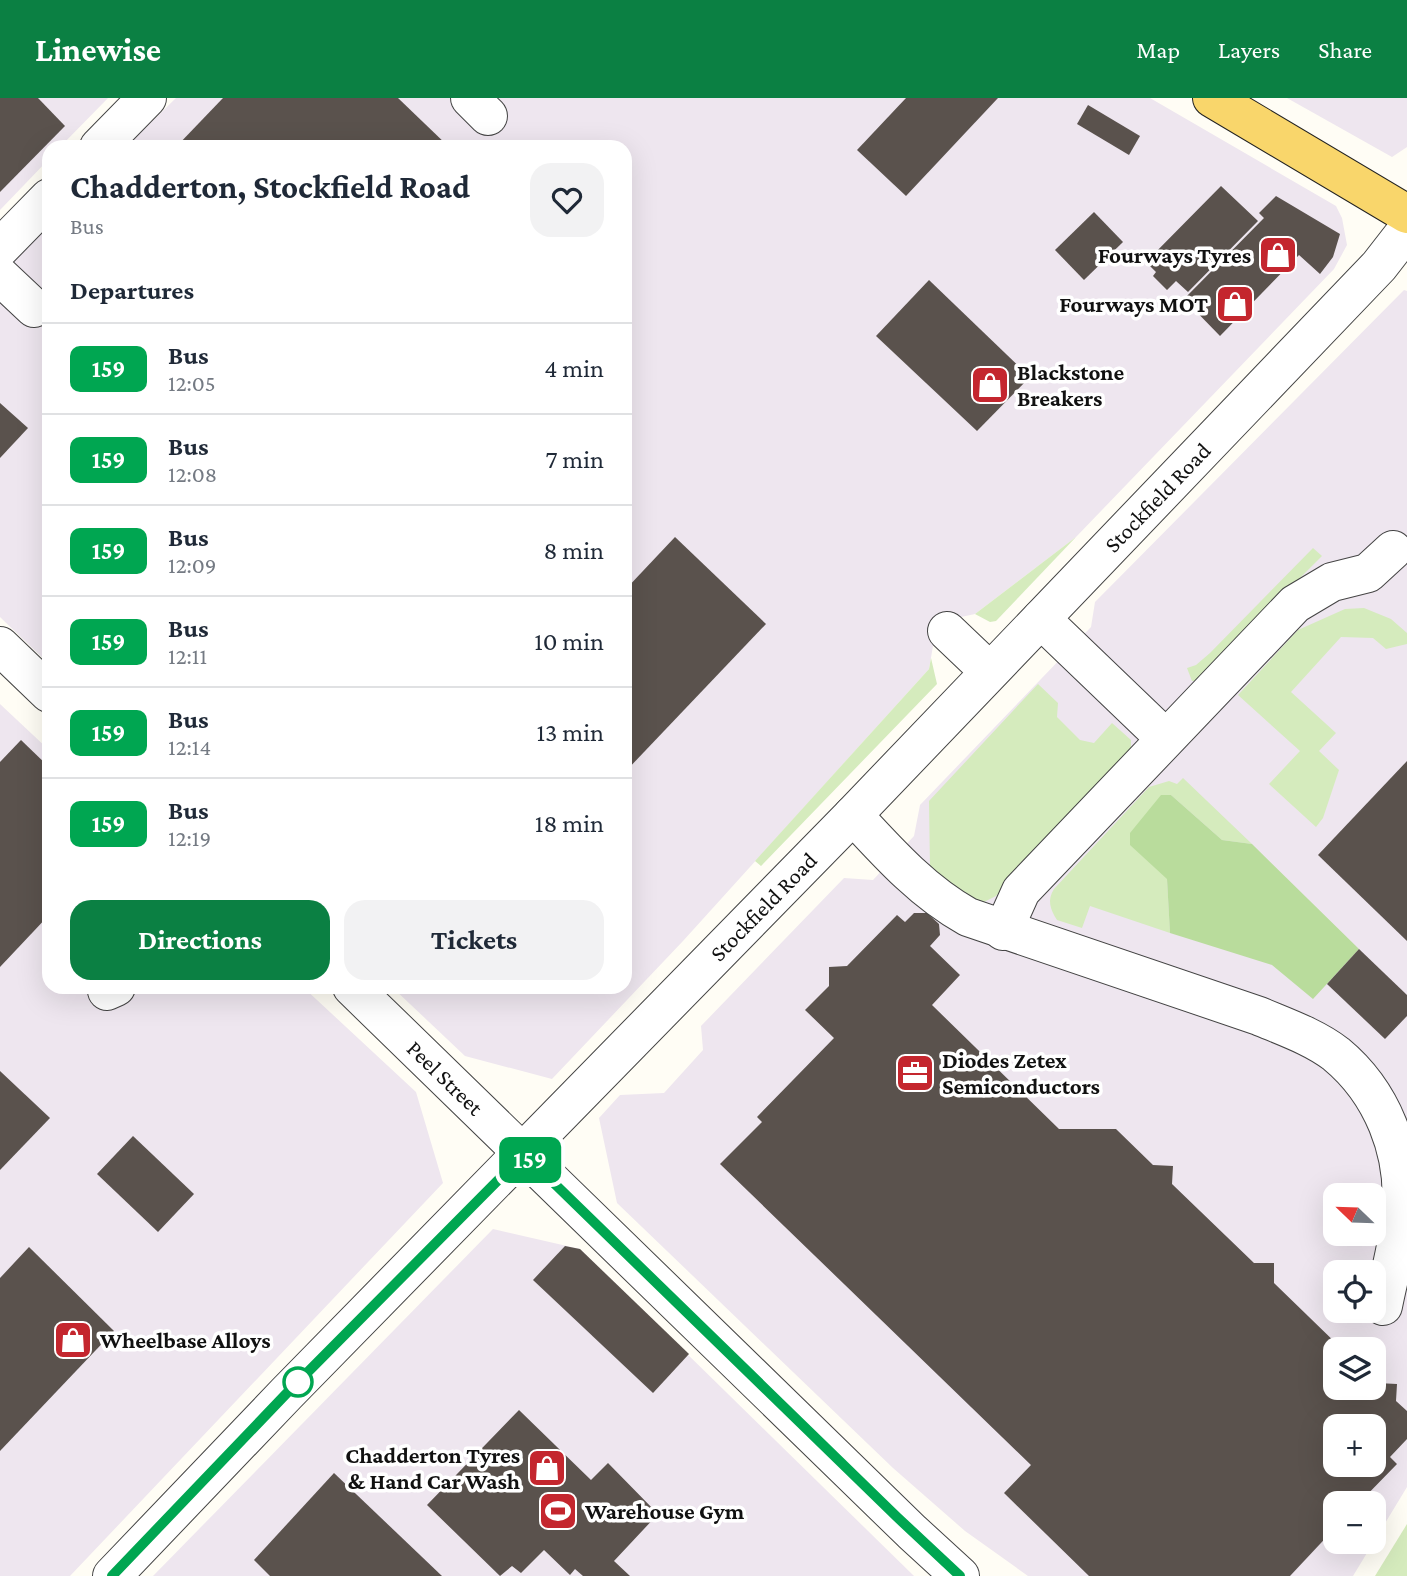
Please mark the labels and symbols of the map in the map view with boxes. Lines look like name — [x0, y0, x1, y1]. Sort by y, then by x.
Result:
shop icon: Fourways Tyres — [1257, 234, 1299, 276]
place label: Fourways Tyres — [1098, 242, 1251, 268]
shop icon: Fourways MOT — [1214, 283, 1256, 325]
place label: Fourways MOT — [1059, 291, 1208, 317]
place label: Blackstone Breakers — [1017, 359, 1125, 411]
shop icon: Blackstone Breakers — [969, 364, 1011, 406]
street label: Stockfield Road — [1099, 437, 1216, 558]
street label: Stockfield Road — [704, 847, 822, 966]
street label: Peel Street — [402, 1035, 489, 1121]
place label: Diodes Zetex Semiconductors — [942, 1047, 1100, 1099]
office icon: Diodes Zetex Semiconductors — [894, 1052, 936, 1094]
line badge: 159 — [490, 1137, 570, 1183]
north arrow — [1323, 1183, 1386, 1246]
shop icon: Wheelbase Alloys — [52, 1319, 94, 1361]
place label: Wheelbase Alloys — [99, 1327, 271, 1353]
unlabelled marker — [283, 1367, 313, 1397]
place label: Chadderton Tyres & Hand Car Wash — [345, 1442, 520, 1494]
shop icon: Chadderton Tyres & Hand Car Wash — [526, 1447, 568, 1489]
sports icon: Warehouse Gym — [537, 1490, 579, 1532]
place label: Warehouse Gym — [584, 1498, 745, 1524]

